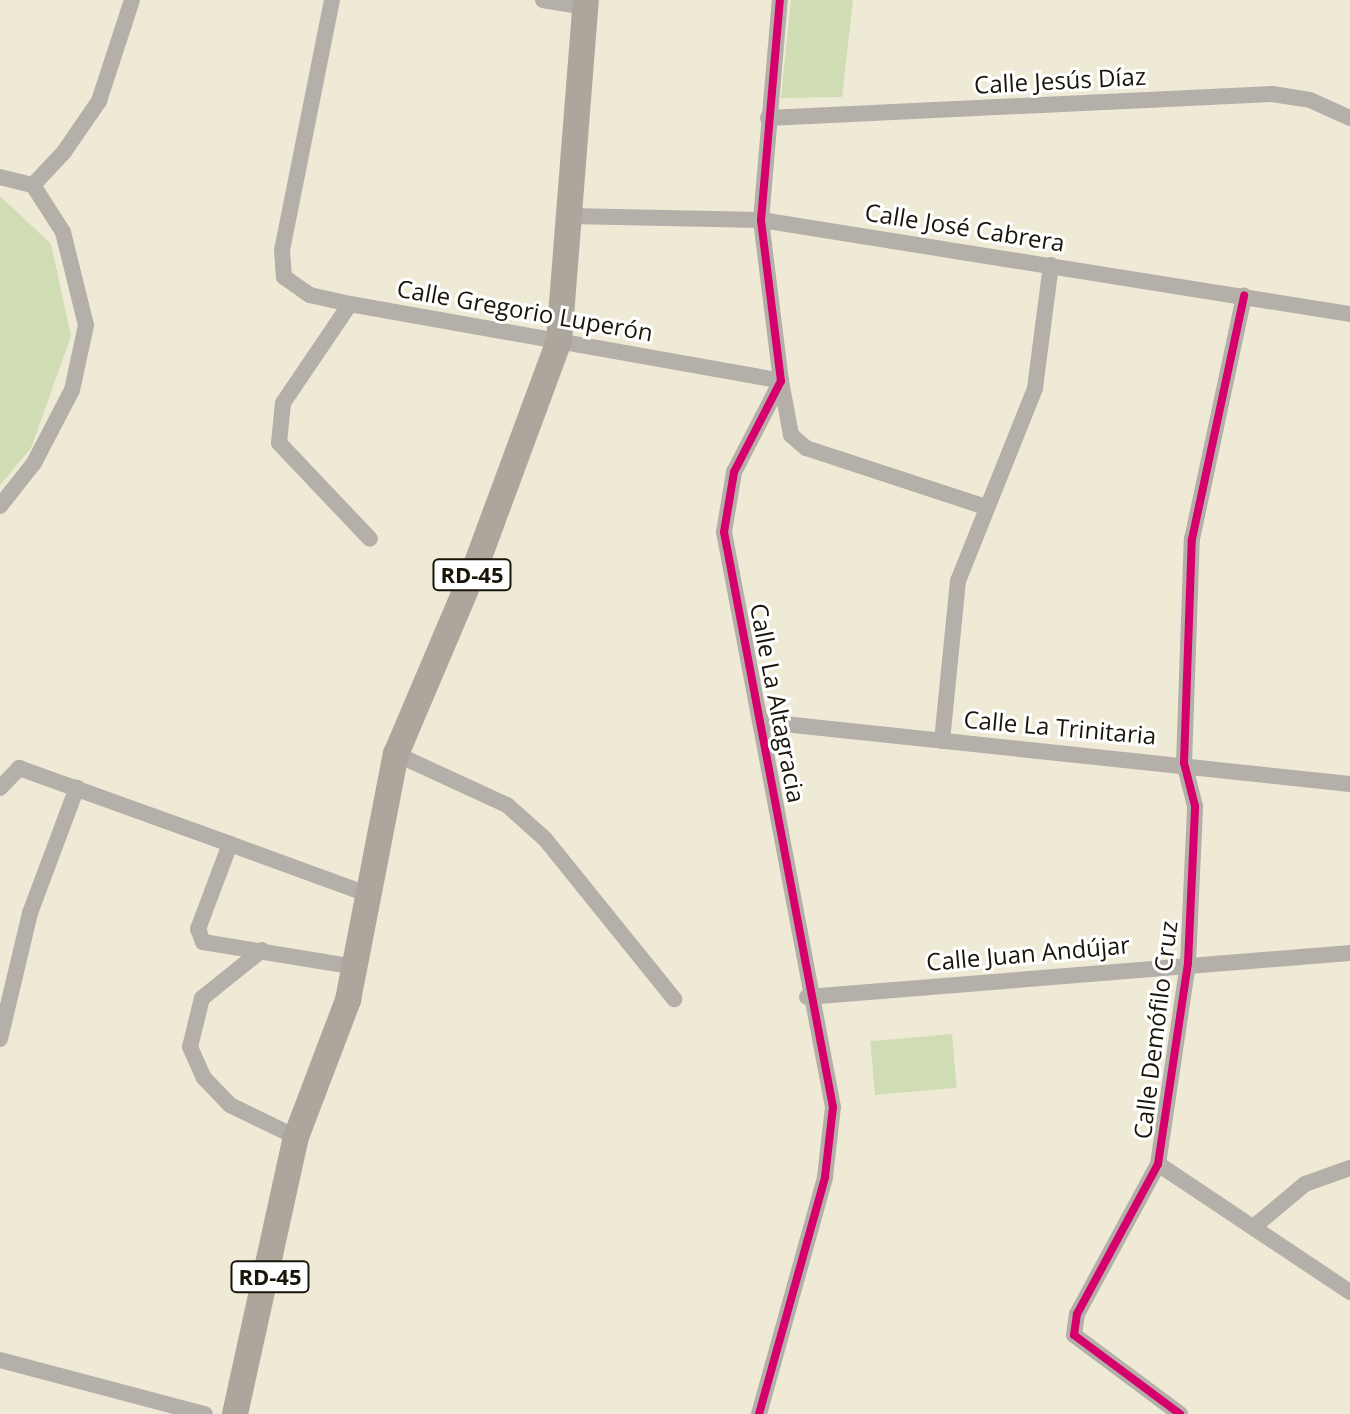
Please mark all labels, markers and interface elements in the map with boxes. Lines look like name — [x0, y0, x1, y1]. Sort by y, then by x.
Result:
street label: Calle Jesús Díaz — [973, 61, 1147, 99]
street label: Calle José Cabrera — [863, 197, 1067, 257]
street label: Calle Gregorio Luperón — [395, 273, 655, 347]
road number: RD-45 — [432, 557, 512, 593]
street label: Calle La Altagracia — [745, 601, 811, 805]
street label: Calle La Trinitaria — [962, 704, 1158, 750]
street label: Calle Demófilo Cruz — [1127, 919, 1183, 1141]
street label: Calle Juan Andújar — [925, 930, 1131, 976]
road number: RD-45 — [230, 1259, 310, 1295]

